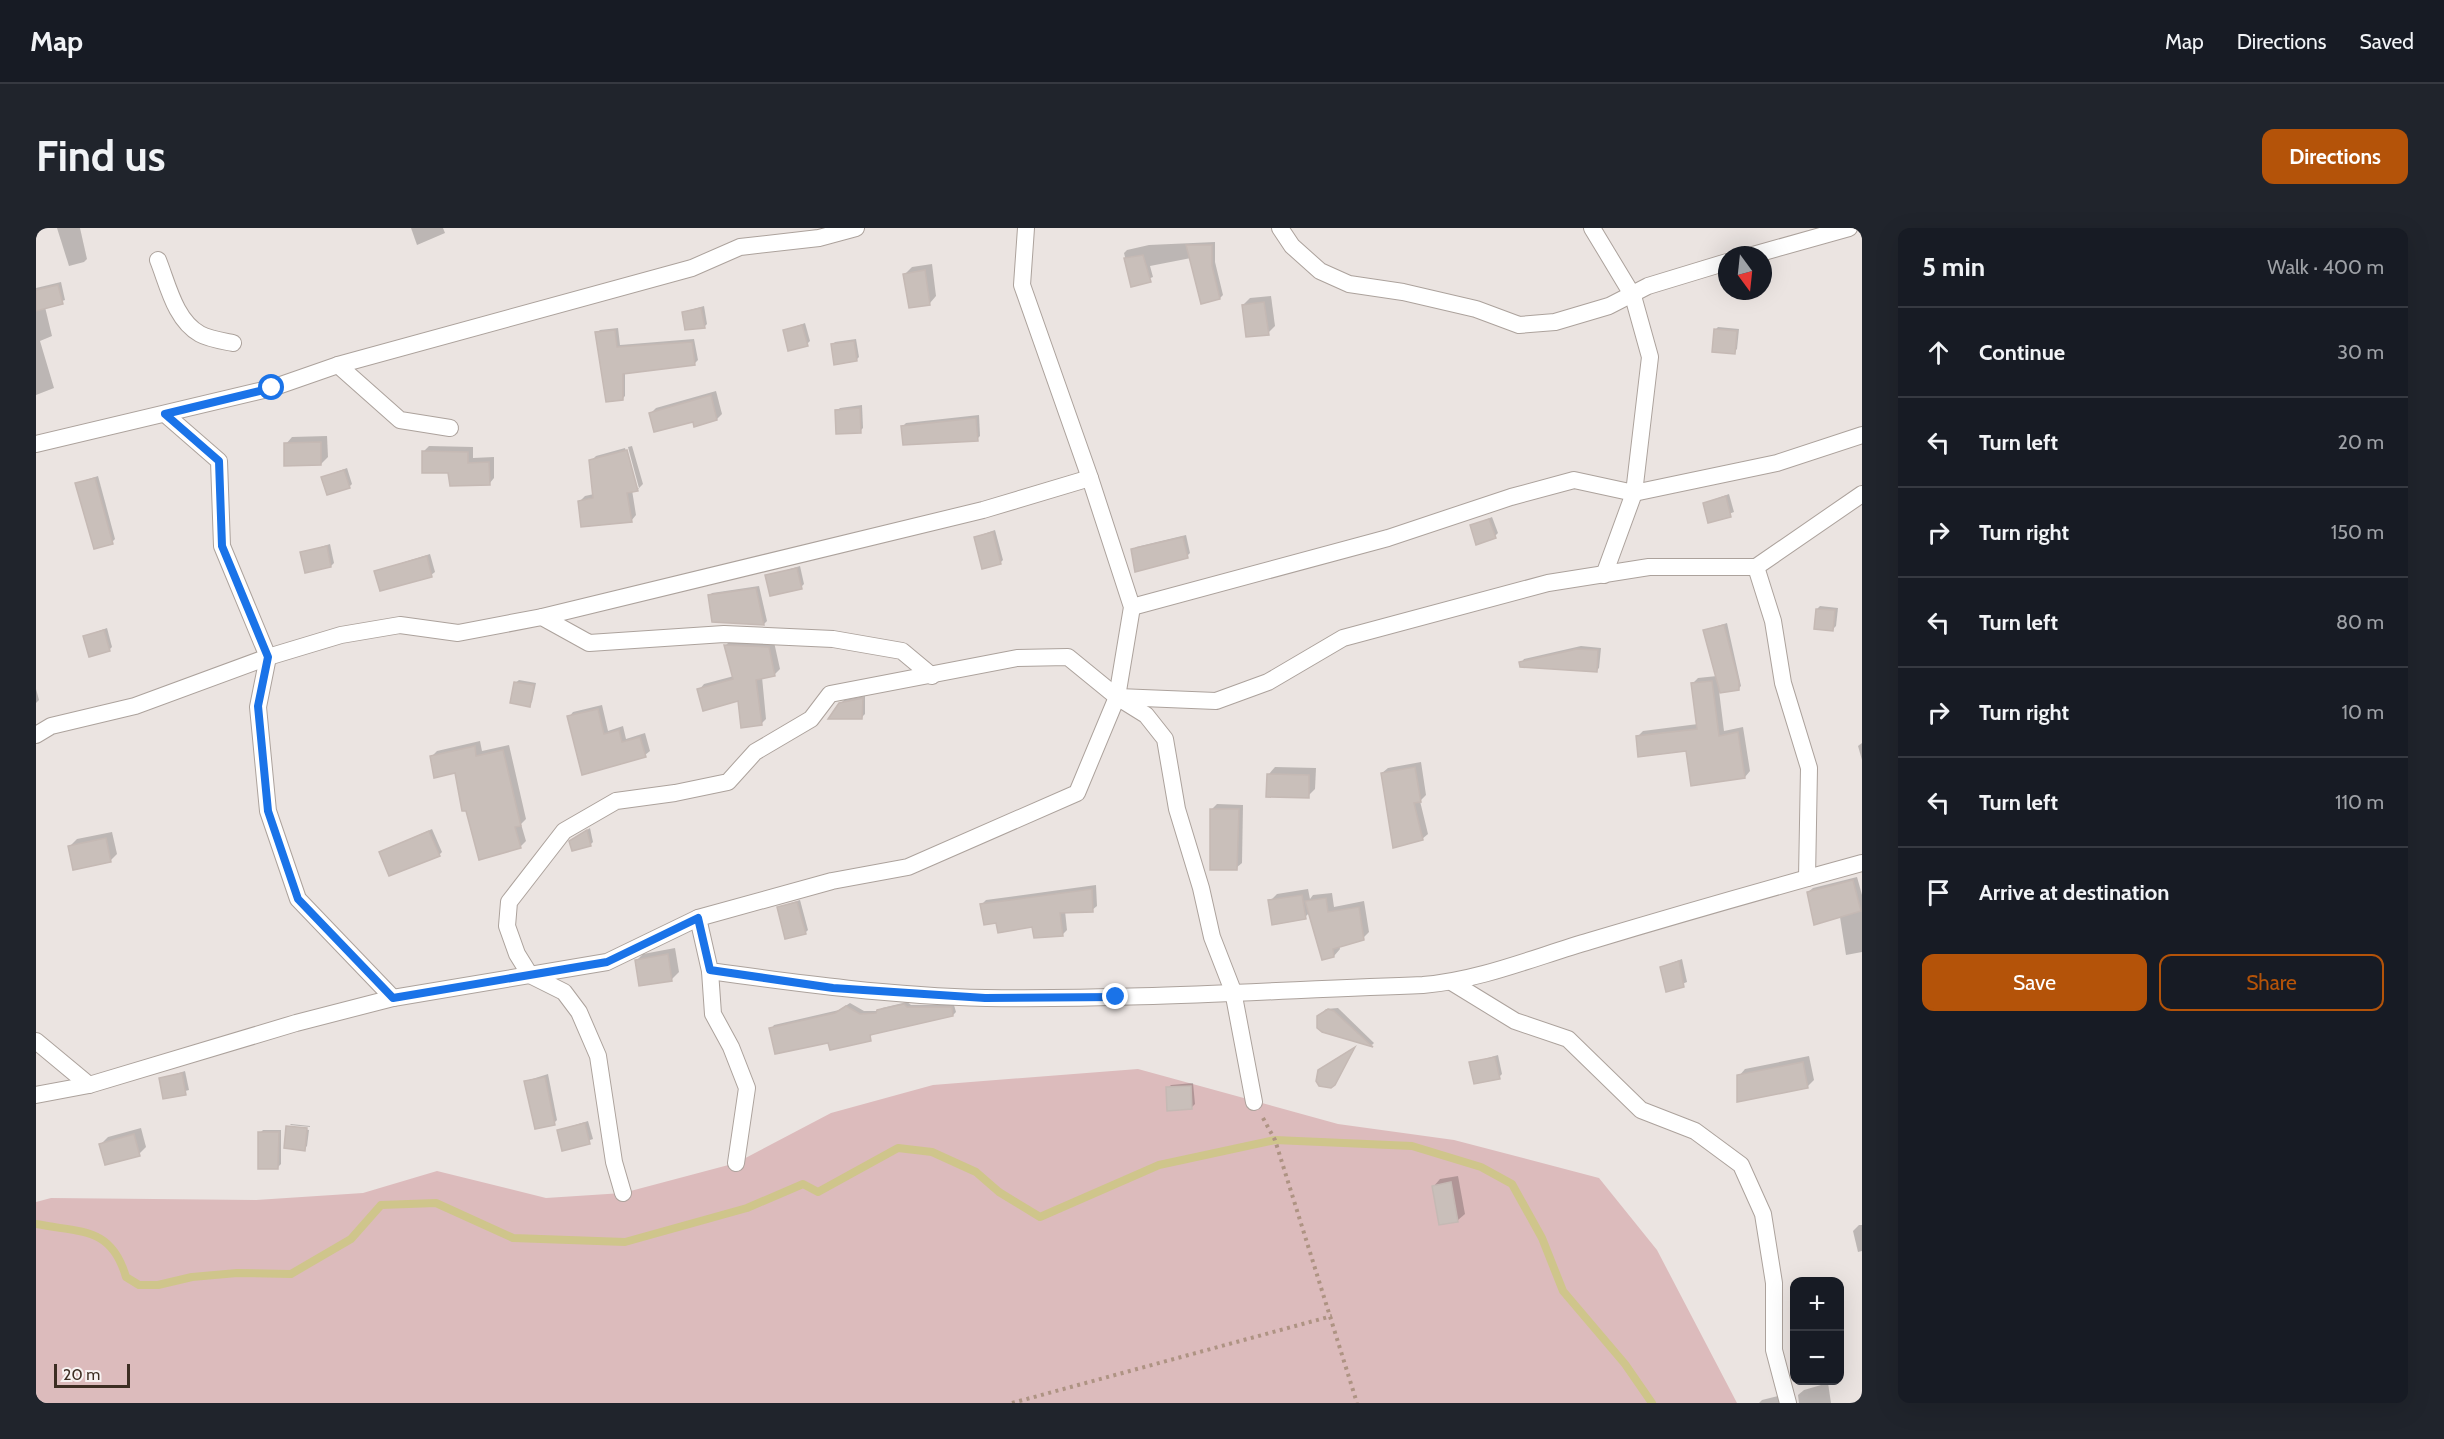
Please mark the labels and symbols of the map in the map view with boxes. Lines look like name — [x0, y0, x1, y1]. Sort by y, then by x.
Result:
north arrow — [1718, 246, 1772, 300]
route start — [258, 374, 284, 400]
route end — [1102, 983, 1128, 1009]
scale bar — [54, 1361, 130, 1388]

